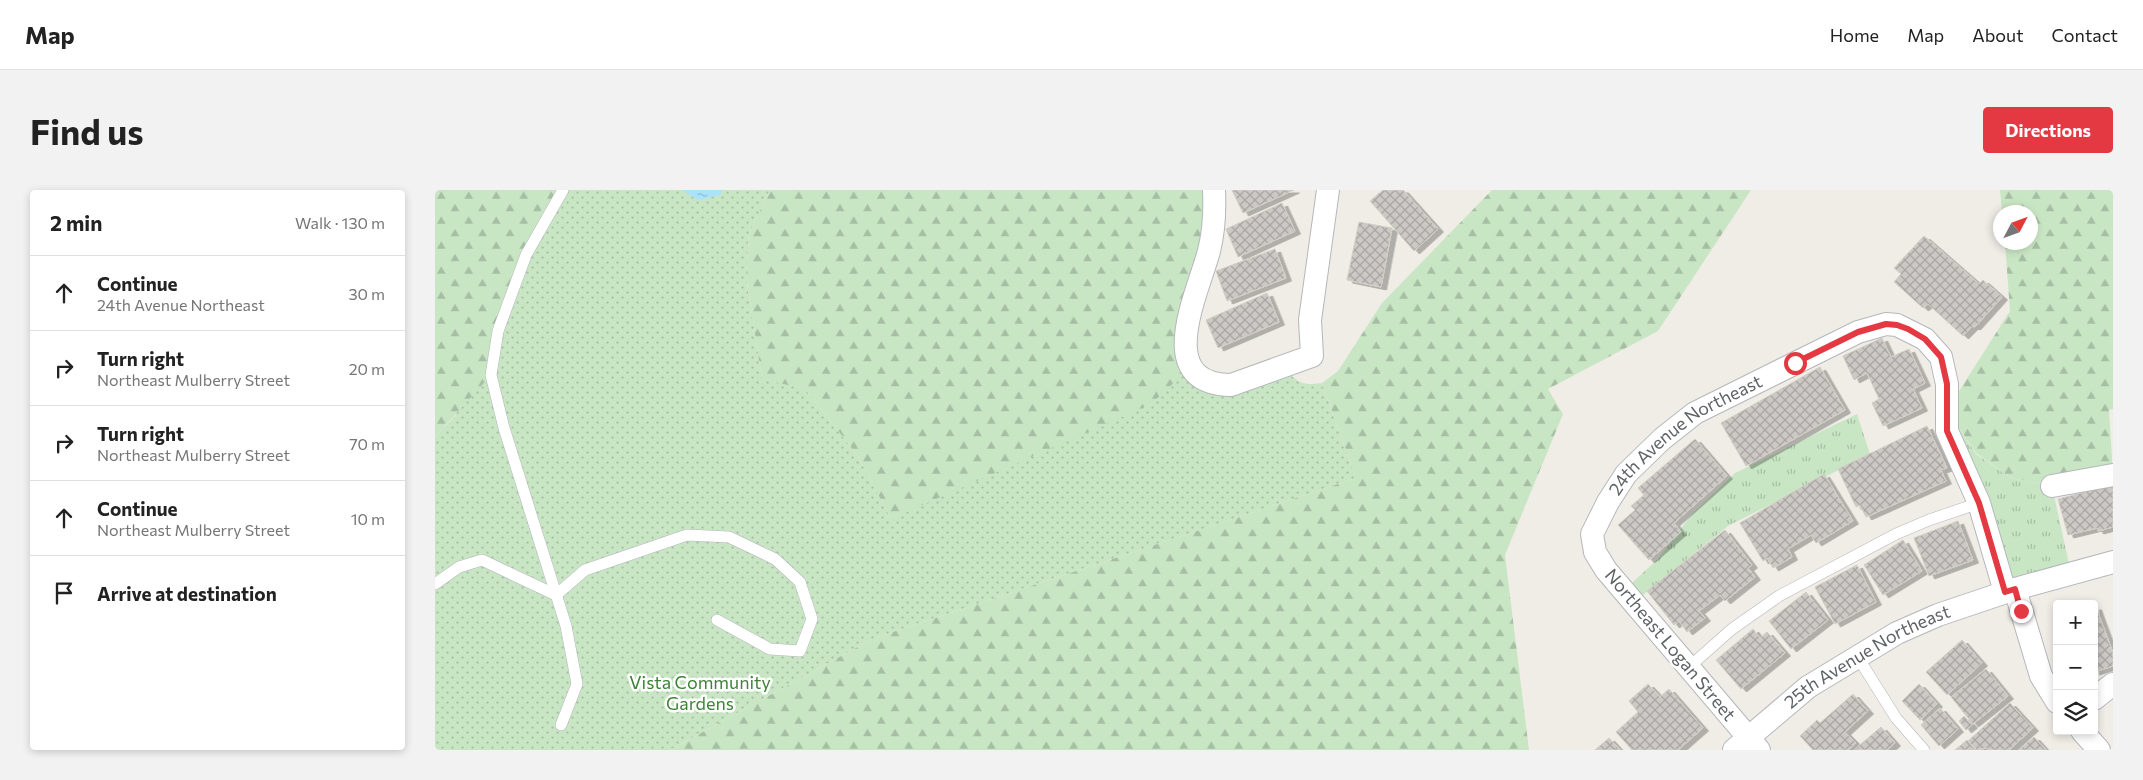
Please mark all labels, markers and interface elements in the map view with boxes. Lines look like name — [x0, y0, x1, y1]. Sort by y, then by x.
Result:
text: Map — [25, 20, 75, 49]
text: Home — [1830, 24, 1879, 46]
text: Map — [1907, 24, 1944, 46]
text: About — [1972, 24, 2024, 46]
text: Contact — [2052, 24, 2118, 46]
button: Directions — [1983, 107, 2113, 153]
text: Find us — [30, 109, 144, 152]
north arrow — [1993, 205, 2038, 250]
text: 2 min — [50, 210, 102, 235]
text: Walk · 130 m — [295, 213, 385, 232]
text: Continue — [97, 272, 177, 295]
icon: ahead — [50, 279, 78, 307]
text: 30 m — [348, 284, 385, 303]
text: 24th Avenue Northeast — [97, 295, 265, 314]
text: Turn right — [97, 347, 184, 370]
route start — [1784, 352, 1807, 375]
icon: right — [50, 354, 78, 382]
text: 20 m — [349, 359, 385, 378]
text: Northeast Mulberry Street — [97, 370, 290, 389]
street label: 24th Avenue Northeast — [1603, 370, 1765, 499]
text: Turn right — [97, 422, 184, 445]
icon: right — [50, 429, 78, 457]
text: 70 m — [349, 434, 385, 453]
text: Northeast Mulberry Street — [97, 445, 290, 464]
text: Continue — [97, 497, 177, 520]
icon: ahead — [50, 504, 78, 532]
text: 10 m — [351, 509, 385, 528]
text: Northeast Mulberry Street — [97, 520, 290, 539]
street label: Northeast Logan Street — [1601, 564, 1741, 725]
icon: arrive — [50, 579, 78, 607]
text: Arrive at destination — [97, 582, 277, 605]
street label: 25th Avenue Northeast — [1779, 600, 1953, 712]
route end — [2010, 600, 2033, 623]
map controls — [2053, 600, 2098, 735]
button: + — [2053, 600, 2098, 645]
button: − — [2053, 645, 2098, 690]
park label: Vista Community Gardens — [629, 671, 771, 714]
button: layers — [2053, 690, 2098, 735]

